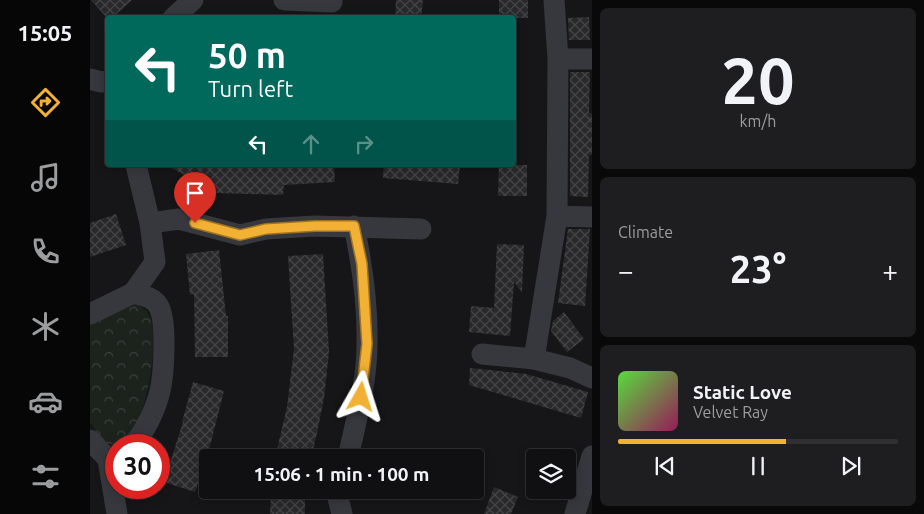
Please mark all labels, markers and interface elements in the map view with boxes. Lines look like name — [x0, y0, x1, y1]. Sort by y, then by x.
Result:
text: 15:05 — [17, 20, 73, 45]
icon: left — [125, 35, 190, 100]
text: 50 m — [208, 35, 286, 75]
text: 20 — [721, 43, 795, 116]
text: Turn left — [208, 76, 293, 101]
icon: directions — [28, 85, 63, 120]
text: km/h — [740, 112, 776, 130]
icon: left — [244, 130, 272, 158]
icon: ahead — [297, 130, 325, 158]
icon: right — [350, 130, 378, 158]
icon: music — [28, 160, 63, 195]
pin — [174, 172, 216, 223]
icon: arrive — [181, 179, 209, 207]
text: Climate — [618, 223, 673, 241]
icon: phone — [28, 234, 63, 269]
text: 23° — [730, 248, 786, 290]
text: − — [618, 255, 634, 286]
text: + — [882, 255, 898, 286]
icon: climate — [28, 309, 63, 344]
position arrow — [334, 370, 386, 422]
text: Static Love — [693, 381, 792, 403]
icon: car — [28, 384, 63, 419]
text: Velvet Ray — [693, 403, 768, 421]
speed limit sign: 30 — [105, 434, 170, 499]
map controls — [526, 449, 576, 499]
button: layers — [526, 449, 576, 499]
icon: previous — [651, 452, 679, 480]
icon: pause — [744, 452, 772, 480]
icon: next — [837, 452, 865, 480]
icon: filters — [28, 459, 63, 494]
text: 15:06 · 1 min · 100 m — [254, 463, 429, 485]

